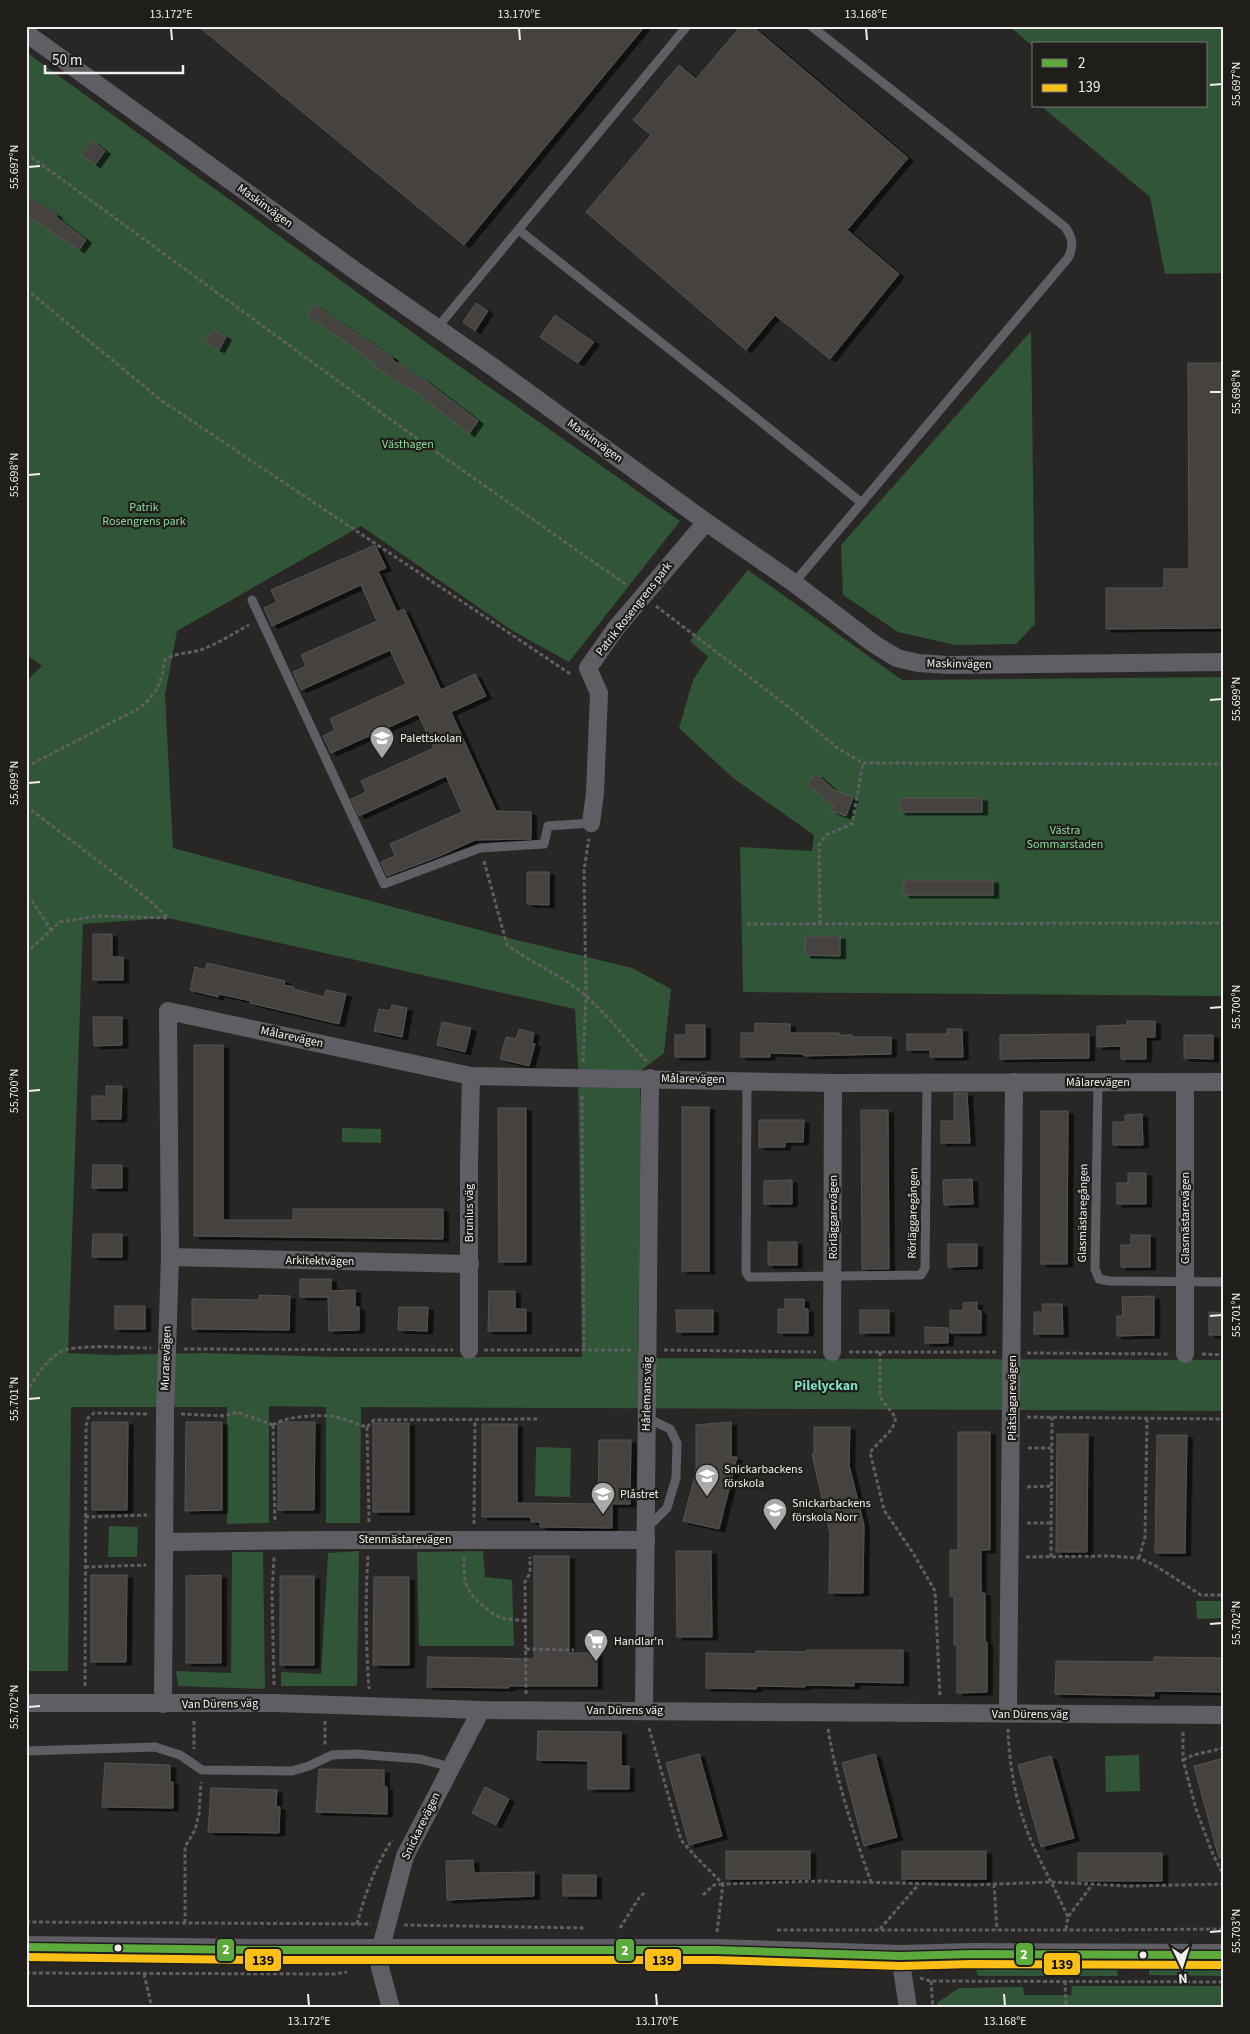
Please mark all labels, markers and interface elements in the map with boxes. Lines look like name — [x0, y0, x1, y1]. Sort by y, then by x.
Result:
text: 13.172°E — [149, 6, 193, 23]
text: 13.170°E — [497, 6, 541, 23]
text: 13.168°E — [844, 6, 888, 23]
scale bar — [45, 42, 182, 74]
legend — [1032, 42, 1208, 108]
text: 50 m — [52, 50, 82, 71]
text: 2 — [1078, 53, 1085, 74]
text: 55.697°N — [1228, 62, 1245, 106]
text: 139 — [1078, 77, 1100, 98]
text: 55.697°N — [6, 145, 23, 189]
street label: Maskinvägen — [234, 180, 296, 232]
text: 55.698°N — [1228, 370, 1245, 414]
street label: Maskinvägen — [564, 415, 626, 467]
park label: Västhagen — [382, 436, 434, 453]
text: 55.698°N — [6, 453, 23, 497]
park label: Patrik Rosengrens park — [102, 499, 186, 530]
street label: Patrik Rosengrens park — [592, 558, 676, 660]
street label: Maskinvägen — [926, 655, 992, 673]
text: 55.699°N — [1228, 677, 1245, 721]
school or university icon: Palettskolan — [369, 725, 395, 759]
place label: Palettskolan — [400, 730, 462, 747]
text: 55.699°N — [6, 761, 23, 805]
park label: Västra Sommarstaden — [1027, 822, 1103, 853]
text: 55.700°N — [1228, 985, 1245, 1029]
street label: Målarevägen — [259, 1022, 325, 1052]
text: 55.700°N — [6, 1069, 23, 1113]
street label: Målarevägen — [661, 1070, 725, 1088]
street label: Målarevägen — [1066, 1074, 1130, 1091]
street label: Glasmästaregången — [1074, 1163, 1092, 1263]
street label: Rörläggaregången — [904, 1167, 922, 1259]
street label: Glasmästarevägen — [1177, 1172, 1194, 1264]
street label: Rörläggarevägen — [825, 1175, 842, 1259]
street label: Brunius väg — [461, 1184, 478, 1242]
street label: Arkitektvägen — [285, 1252, 355, 1270]
text: 55.701°N — [1228, 1293, 1245, 1337]
street label: Murarevägen — [156, 1325, 176, 1391]
street label: Plåtslagarevägen — [1004, 1355, 1021, 1441]
street label: Hårlemans väg — [638, 1357, 656, 1431]
district label: Pilelyckan — [794, 1376, 858, 1396]
text: 55.701°N — [6, 1377, 23, 1421]
place label: Snickarbackens förskola — [724, 1461, 803, 1492]
school or university icon: Snickarbackens förskola — [694, 1463, 720, 1497]
school or university icon: Plåstret — [590, 1481, 616, 1515]
place label: Plåstret — [620, 1486, 659, 1503]
place label: Snickarbackens förskola Norr — [792, 1495, 871, 1526]
school or university icon: Snickarbackens förskola Norr — [762, 1497, 788, 1531]
street label: Stenmästarevägen — [358, 1531, 452, 1548]
text: 55.702°N — [1228, 1601, 1245, 1645]
supermarket icon: Handlar'n — [583, 1628, 609, 1662]
place label: Handlar'n — [614, 1633, 664, 1650]
text: 55.702°N — [6, 1685, 23, 1729]
street label: Van Dürens väg — [182, 1695, 258, 1713]
street label: Van Dürens väg — [587, 1702, 663, 1719]
street label: Van Dürens väg — [992, 1706, 1068, 1723]
street label: Snickarevägen — [397, 1789, 445, 1863]
text: 55.703°N — [1228, 1909, 1245, 1953]
line badge: 2 — [216, 1938, 235, 1962]
line badge: 2 — [615, 1938, 635, 1962]
text: 2 — [222, 1940, 230, 1960]
text: 2 — [621, 1941, 629, 1961]
line badge: 2 — [1015, 1942, 1034, 1966]
north arrow — [1158, 1942, 1208, 1992]
unlabelled marker — [113, 1943, 123, 1953]
text: 2 — [1020, 1945, 1028, 1965]
line badge: 139 — [244, 1948, 282, 1972]
line badge: 139 — [644, 1948, 682, 1972]
unlabelled marker — [1138, 1950, 1148, 1960]
text: 139 — [252, 1951, 274, 1971]
text: 139 — [652, 1951, 674, 1971]
line badge: 139 — [1043, 1952, 1081, 1976]
text: 139 — [1051, 1955, 1073, 1975]
text: N — [1177, 1968, 1188, 1988]
text: 13.172°E — [287, 2013, 331, 2030]
text: 13.170°E — [635, 2013, 679, 2030]
text: 13.168°E — [983, 2013, 1027, 2030]

